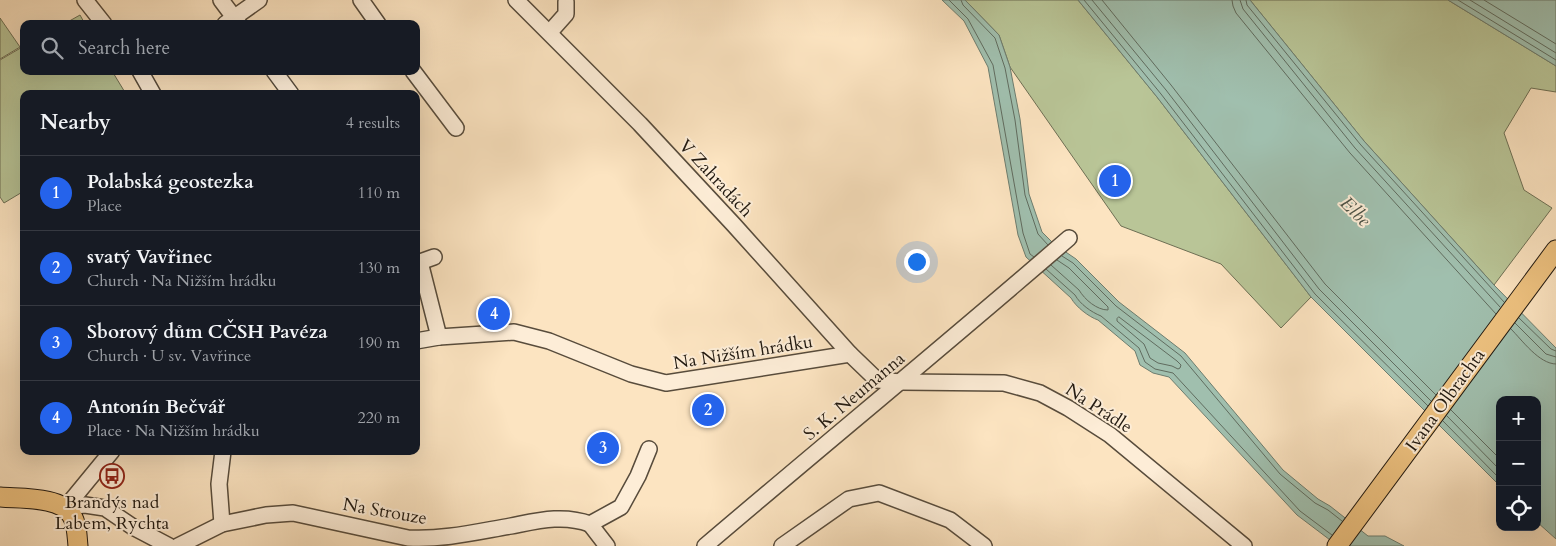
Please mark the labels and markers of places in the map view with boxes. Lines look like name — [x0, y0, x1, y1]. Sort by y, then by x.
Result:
pin: 1 — [1099, 162, 1131, 200]
pin: 4 — [478, 295, 510, 333]
pin: 2 — [692, 391, 724, 429]
pin: 3 — [587, 429, 619, 467]
bus stop icon: Brandýs nad Labem, Rychta — [99, 463, 125, 489]
place label: Brandýs nad Labem, Rychta — [55, 490, 170, 536]

